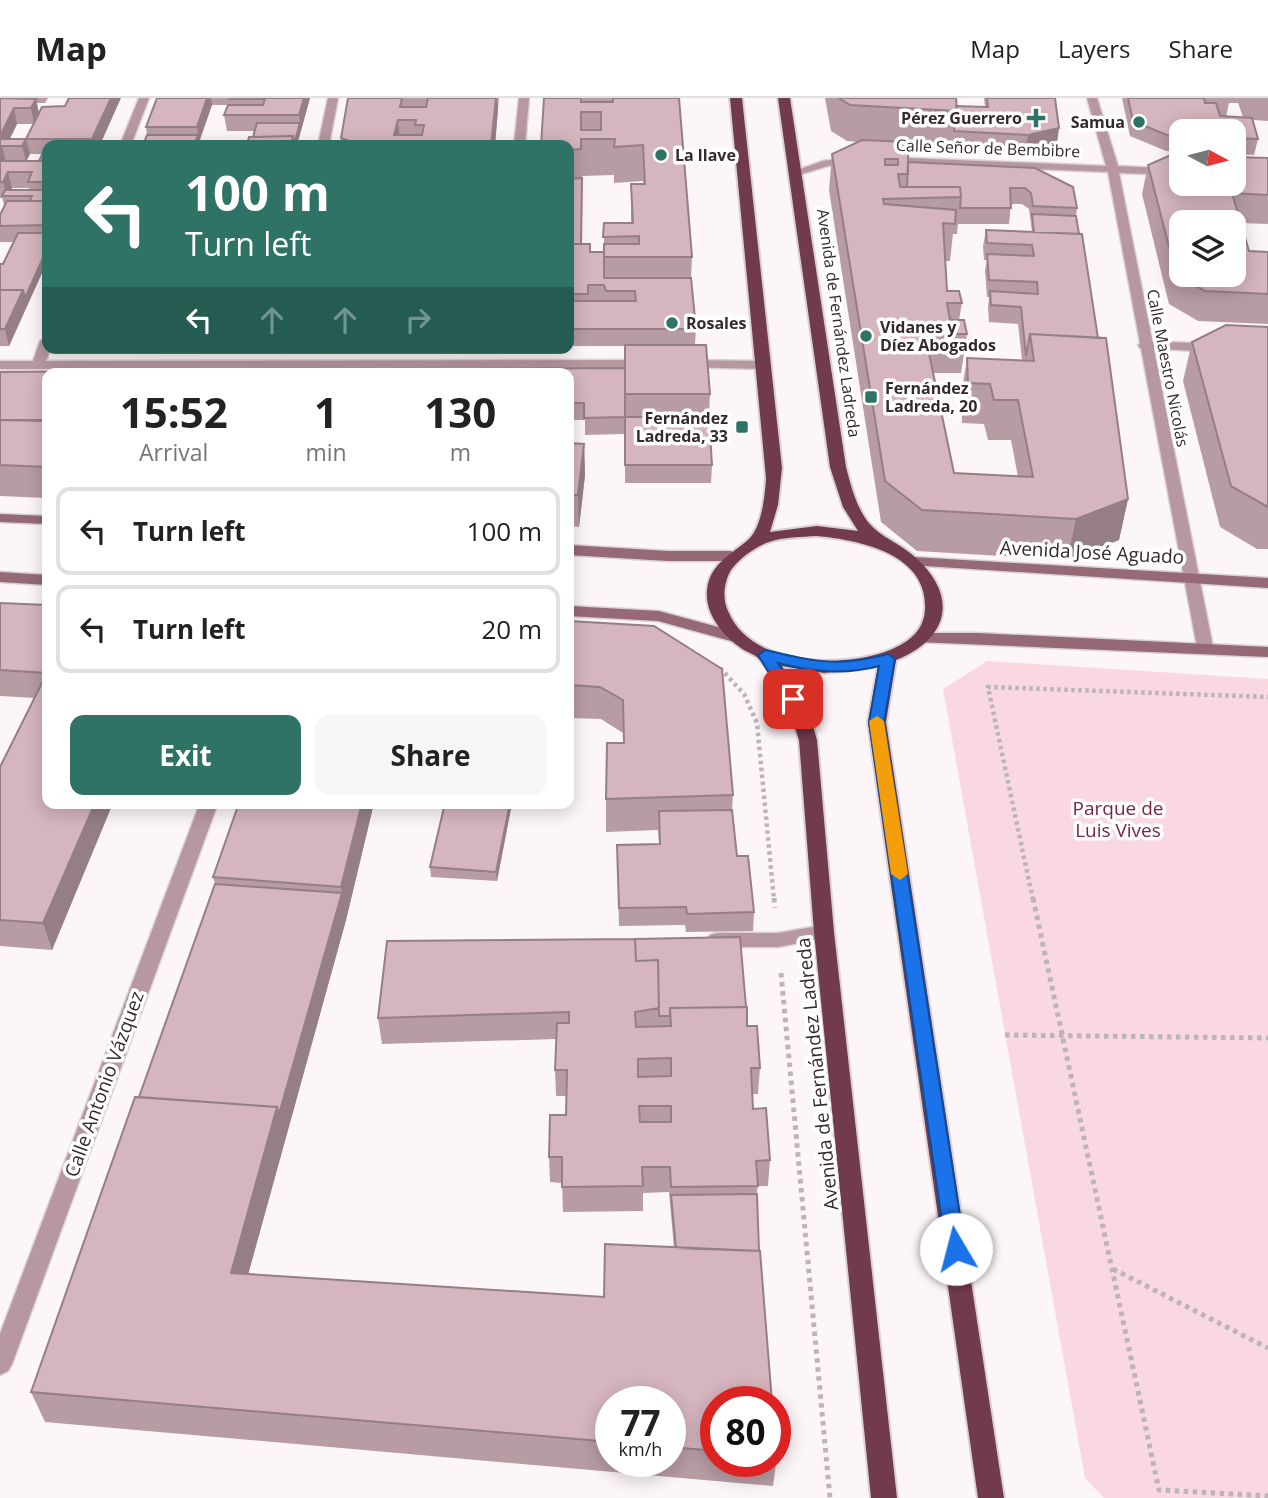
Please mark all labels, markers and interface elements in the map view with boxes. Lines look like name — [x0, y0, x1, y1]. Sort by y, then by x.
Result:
text: Map — [35, 26, 107, 71]
text: Map — [970, 32, 1020, 65]
text: Layers — [1058, 32, 1131, 65]
text: Share — [1169, 32, 1233, 65]
place label: Pérez Guerrero — [901, 107, 1022, 129]
marker: Pérez Guerrero — [1028, 110, 1044, 126]
place label: Samua — [1071, 111, 1125, 133]
marker: Samua — [1131, 114, 1147, 130]
north arrow — [1169, 119, 1246, 196]
map controls — [1169, 119, 1246, 287]
street label: Calle Señor de Bembibre — [896, 134, 1080, 162]
place label: La llave — [675, 144, 736, 166]
marker: La llave — [653, 147, 669, 163]
text: 100 m — [185, 159, 330, 225]
icon: left — [70, 168, 161, 259]
street label: Avenida de Fernández Ladreda — [812, 207, 866, 439]
button: layers — [1169, 210, 1246, 287]
text: Turn left — [185, 222, 311, 265]
street label: Calle Maestro Nicolás — [1142, 287, 1194, 449]
icon: left — [180, 301, 218, 339]
icon: ahead — [253, 301, 291, 339]
icon: ahead — [326, 301, 364, 339]
icon: right — [399, 301, 437, 339]
place label: Rosales — [686, 312, 746, 334]
marker: Rosales — [664, 315, 680, 331]
place label: Vidanes y Díez Abogados — [880, 316, 996, 356]
marker: Vidanes y Díez Abogados — [858, 328, 874, 344]
place label: Fernández Ladreda, 20 — [885, 377, 977, 417]
text: 15:52 — [120, 383, 228, 440]
text: 1 — [314, 383, 338, 440]
text: 130 — [424, 383, 496, 440]
marker: Fernández Ladreda, 20 — [863, 389, 879, 405]
place label: Fernández Ladreda, 33 — [636, 407, 728, 447]
marker: Fernández Ladreda, 33 — [734, 419, 750, 435]
text: Arrival — [139, 436, 208, 468]
text: min — [305, 436, 347, 468]
text: m — [450, 436, 471, 468]
icon: left — [74, 512, 112, 550]
text: Turn left — [133, 513, 245, 549]
text: 100 m — [467, 513, 542, 549]
street label: Avenida José Aguado — [999, 534, 1185, 570]
icon: left — [74, 610, 112, 648]
text: Turn left — [133, 611, 245, 647]
text: 20 m — [481, 611, 542, 647]
pin — [763, 669, 823, 729]
icon: arrive — [774, 680, 812, 718]
button: Exit — [70, 715, 301, 795]
button: Share — [315, 715, 546, 795]
park label: Parque de Luis Vives — [1073, 795, 1163, 843]
street label: Avenida de Fernández Ladreda — [790, 936, 844, 1212]
street label: Calle Antonio Vázquez — [58, 987, 150, 1181]
position arrow — [919, 1212, 993, 1286]
speed limit sign: 80 — [700, 1386, 791, 1477]
text: 77 — [620, 1399, 661, 1446]
text: km/h — [619, 1437, 662, 1461]

